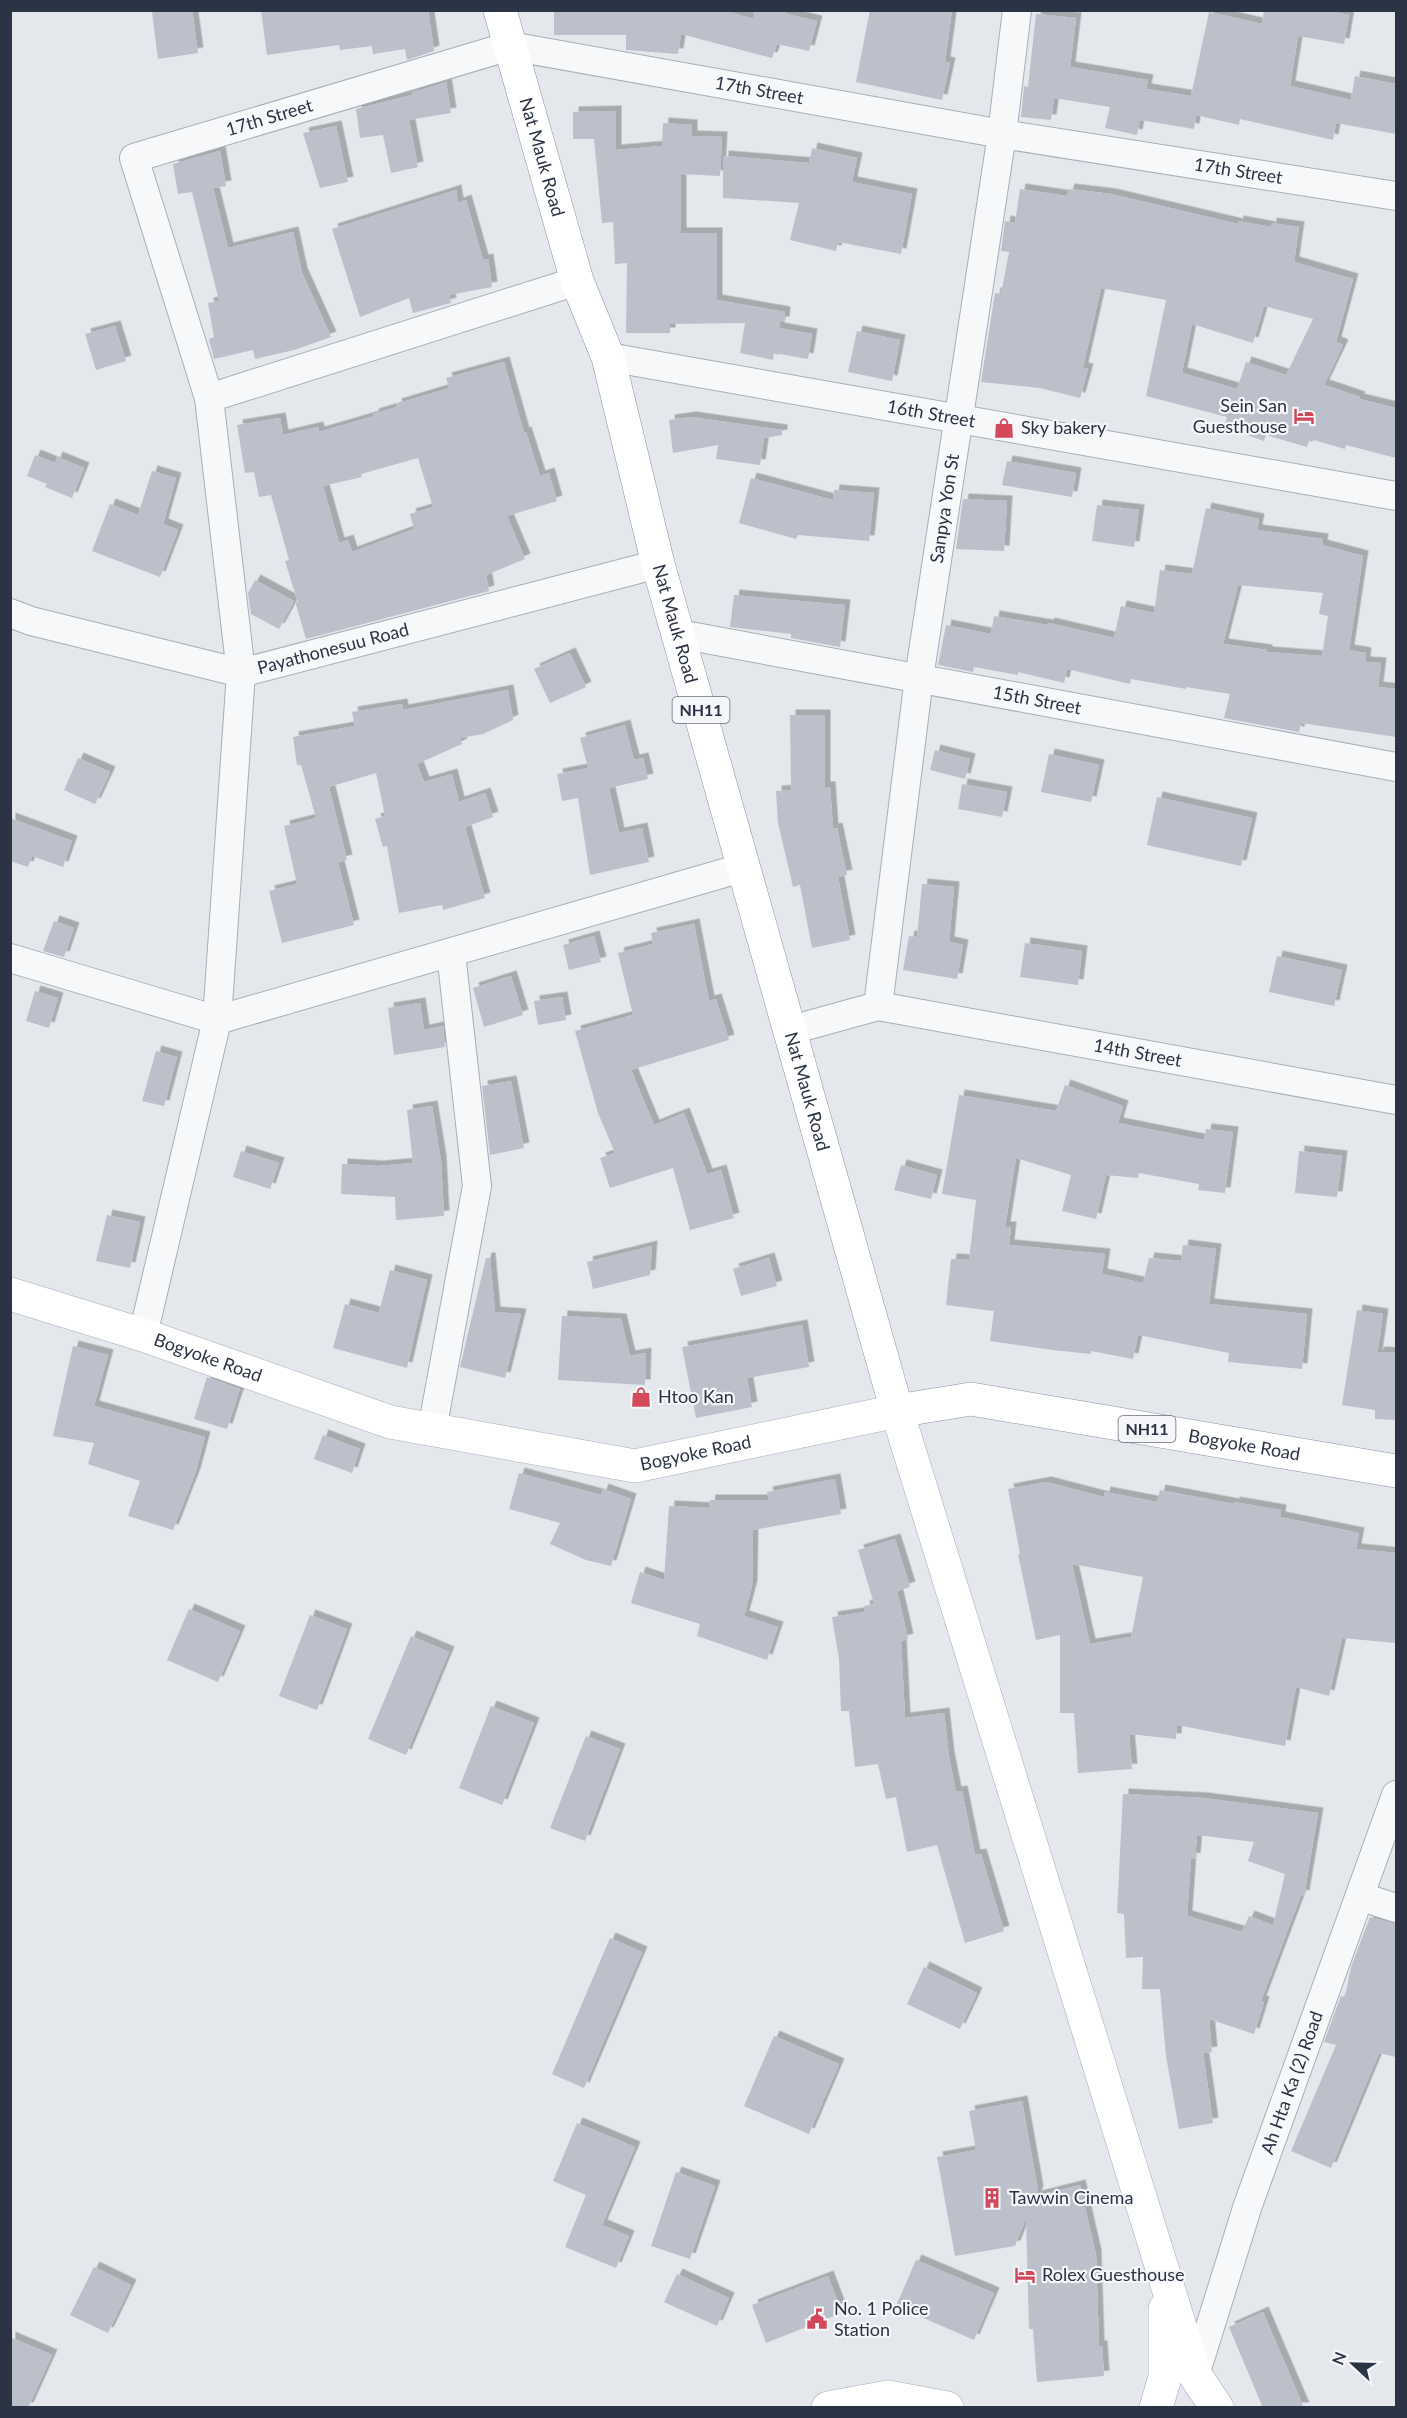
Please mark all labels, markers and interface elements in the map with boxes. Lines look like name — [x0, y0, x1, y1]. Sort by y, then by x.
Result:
street label: 17th Street — [713, 71, 806, 108]
street label: 17th Street — [223, 93, 316, 140]
street label: Nat Mauk Road — [515, 95, 570, 219]
street label: 17th Street — [1193, 152, 1285, 188]
street label: 16th Street — [885, 394, 978, 432]
place label: Sein San Guesthouse — [1193, 394, 1287, 437]
hotel icon: Sein San Guesthouse — [1292, 404, 1316, 428]
shop icon: Sky bakery — [992, 416, 1016, 440]
place label: Sky bakery — [1021, 416, 1107, 438]
street label: Sanpya Yon St — [925, 452, 963, 565]
street label: Nat Mauk Road — [649, 562, 703, 686]
street label: Payathonesuu Road — [255, 618, 411, 678]
street label: 15th Street — [991, 680, 1084, 718]
road number: NH11 — [672, 697, 730, 723]
street label: Nat Mauk Road — [781, 1029, 835, 1153]
street label: 14th Street — [1092, 1033, 1184, 1071]
street label: Bogyoke Road — [151, 1328, 265, 1386]
shop icon: Htoo Kan — [629, 1385, 653, 1409]
place label: Htoo Kan — [658, 1385, 734, 1407]
road number: NH11 — [1118, 1416, 1176, 1442]
street label: Bogyoke Road — [1187, 1424, 1302, 1465]
street label: Bogyoke Road — [638, 1430, 753, 1475]
street label: Ah Hta Ka (2) Road — [1255, 2008, 1327, 2157]
building icon: Tawwin Cinema — [980, 2186, 1004, 2210]
place label: Tawwin Cinema — [1009, 2186, 1133, 2208]
hotel icon: Rolex Guesthouse — [1013, 2263, 1037, 2287]
place label: Rolex Guesthouse — [1042, 2263, 1184, 2285]
place label: No. 1 Police Station — [834, 2297, 929, 2340]
public building icon: No. 1 Police Station — [805, 2307, 829, 2331]
north arrow — [1323, 2334, 1383, 2394]
text: N — [1328, 2349, 1350, 2367]

